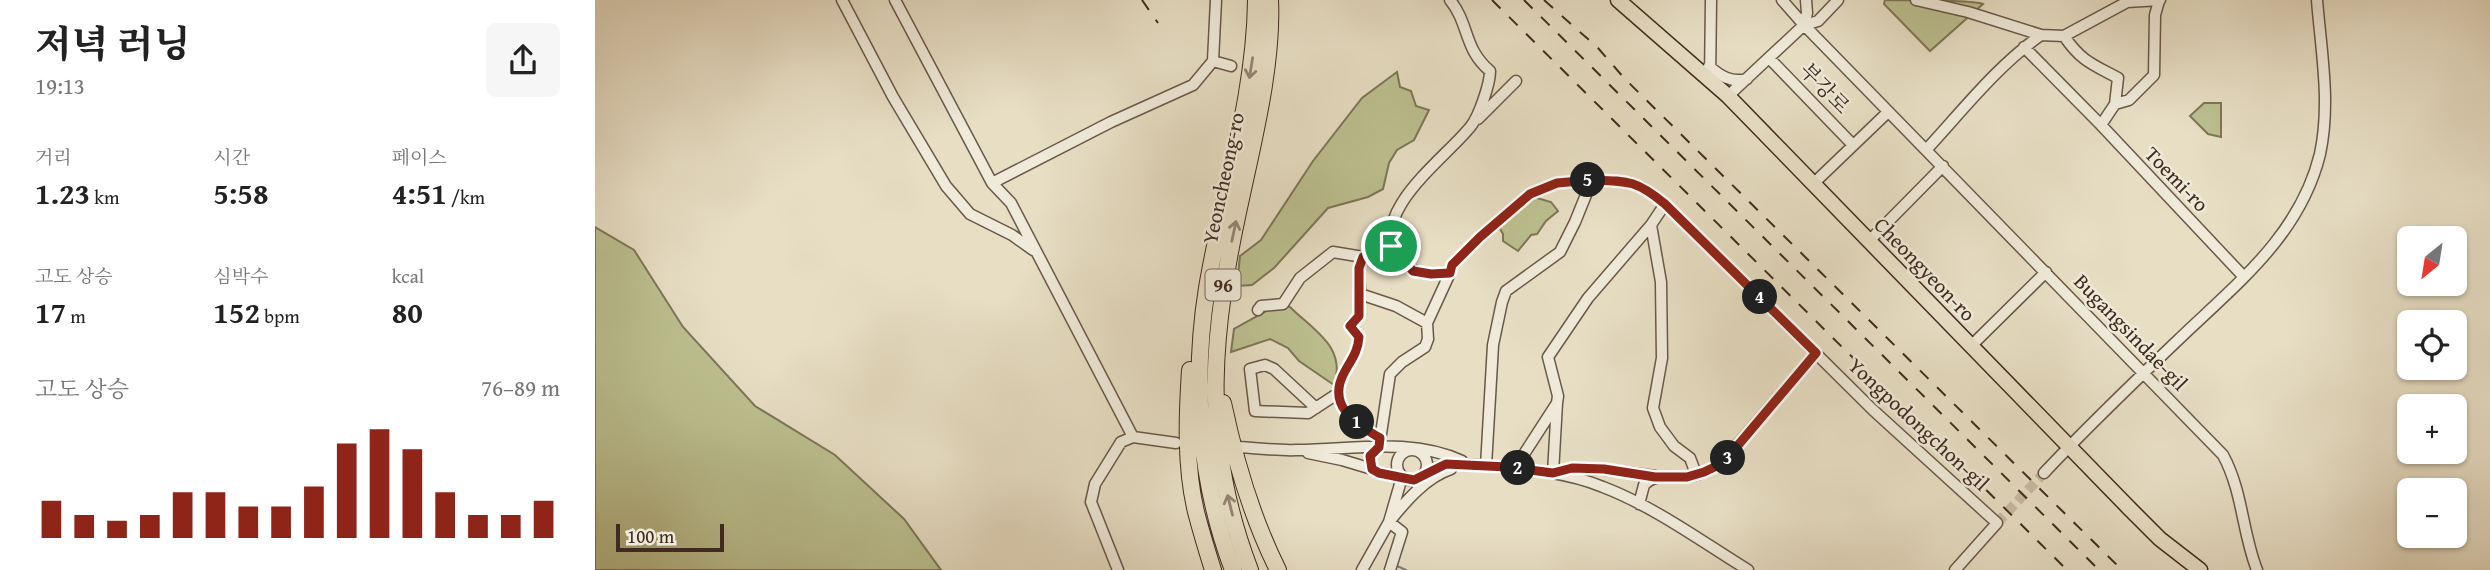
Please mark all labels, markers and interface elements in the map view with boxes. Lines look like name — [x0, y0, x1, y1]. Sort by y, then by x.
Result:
text: 저녁 러닝 — [35, 15, 190, 71]
button: share — [486, 23, 560, 97]
street label: 부강로 — [1793, 55, 1857, 121]
one-way arrow — [1244, 56, 1257, 79]
text: 19:13 — [35, 69, 85, 102]
street label: Yeoncheong-ro — [1194, 109, 1252, 247]
street label: Toemi-ro — [2138, 139, 2216, 219]
text: 거리 — [35, 143, 72, 171]
text: 시간 — [213, 143, 250, 171]
text: 페이스 — [392, 143, 447, 171]
pin: 5 — [1571, 162, 1605, 198]
text: 5 — [1583, 165, 1592, 193]
text: 1.23 — [35, 171, 90, 215]
text: 5:58 — [213, 171, 268, 215]
text: 4:51 — [392, 171, 447, 215]
text: km — [90, 183, 119, 211]
text: /km — [447, 183, 485, 211]
street label: Cheongyeon-ro — [1867, 210, 1983, 328]
pin — [1361, 216, 1421, 276]
one-way arrow — [1227, 220, 1241, 243]
north arrow — [2397, 226, 2467, 296]
map controls — [2397, 226, 2467, 548]
icon: arrive — [1372, 227, 1410, 265]
text: 고도 상승 — [35, 262, 113, 290]
text: 심박수 — [213, 262, 268, 290]
text: kcal — [392, 262, 424, 290]
street label: Bugangsindae-gil — [2067, 266, 2195, 398]
road number: 96 — [1205, 270, 1241, 300]
pin: 4 — [1743, 280, 1777, 314]
text: 4 — [1755, 282, 1764, 310]
text: 17 — [35, 290, 66, 334]
text: 152 — [213, 290, 260, 334]
text: 80 — [392, 290, 423, 334]
text: m — [66, 302, 86, 330]
text: bpm — [260, 302, 300, 330]
button: locate — [2397, 310, 2467, 380]
street label: Yongpodongchon-gil — [1841, 350, 1997, 498]
text: 76–89 m — [481, 371, 560, 404]
text: 고도 상승 — [35, 372, 129, 405]
button: + — [2397, 394, 2467, 464]
pin: 1 — [1339, 404, 1375, 440]
text: 1 — [1352, 407, 1361, 435]
pin: 3 — [1711, 440, 1745, 476]
text: 3 — [1723, 443, 1732, 471]
pin: 2 — [1501, 450, 1535, 486]
text: 2 — [1513, 453, 1522, 481]
button: − — [2397, 478, 2467, 548]
one-way arrow — [1223, 494, 1236, 517]
scale bar — [616, 521, 725, 553]
text: 100 m — [627, 522, 674, 550]

